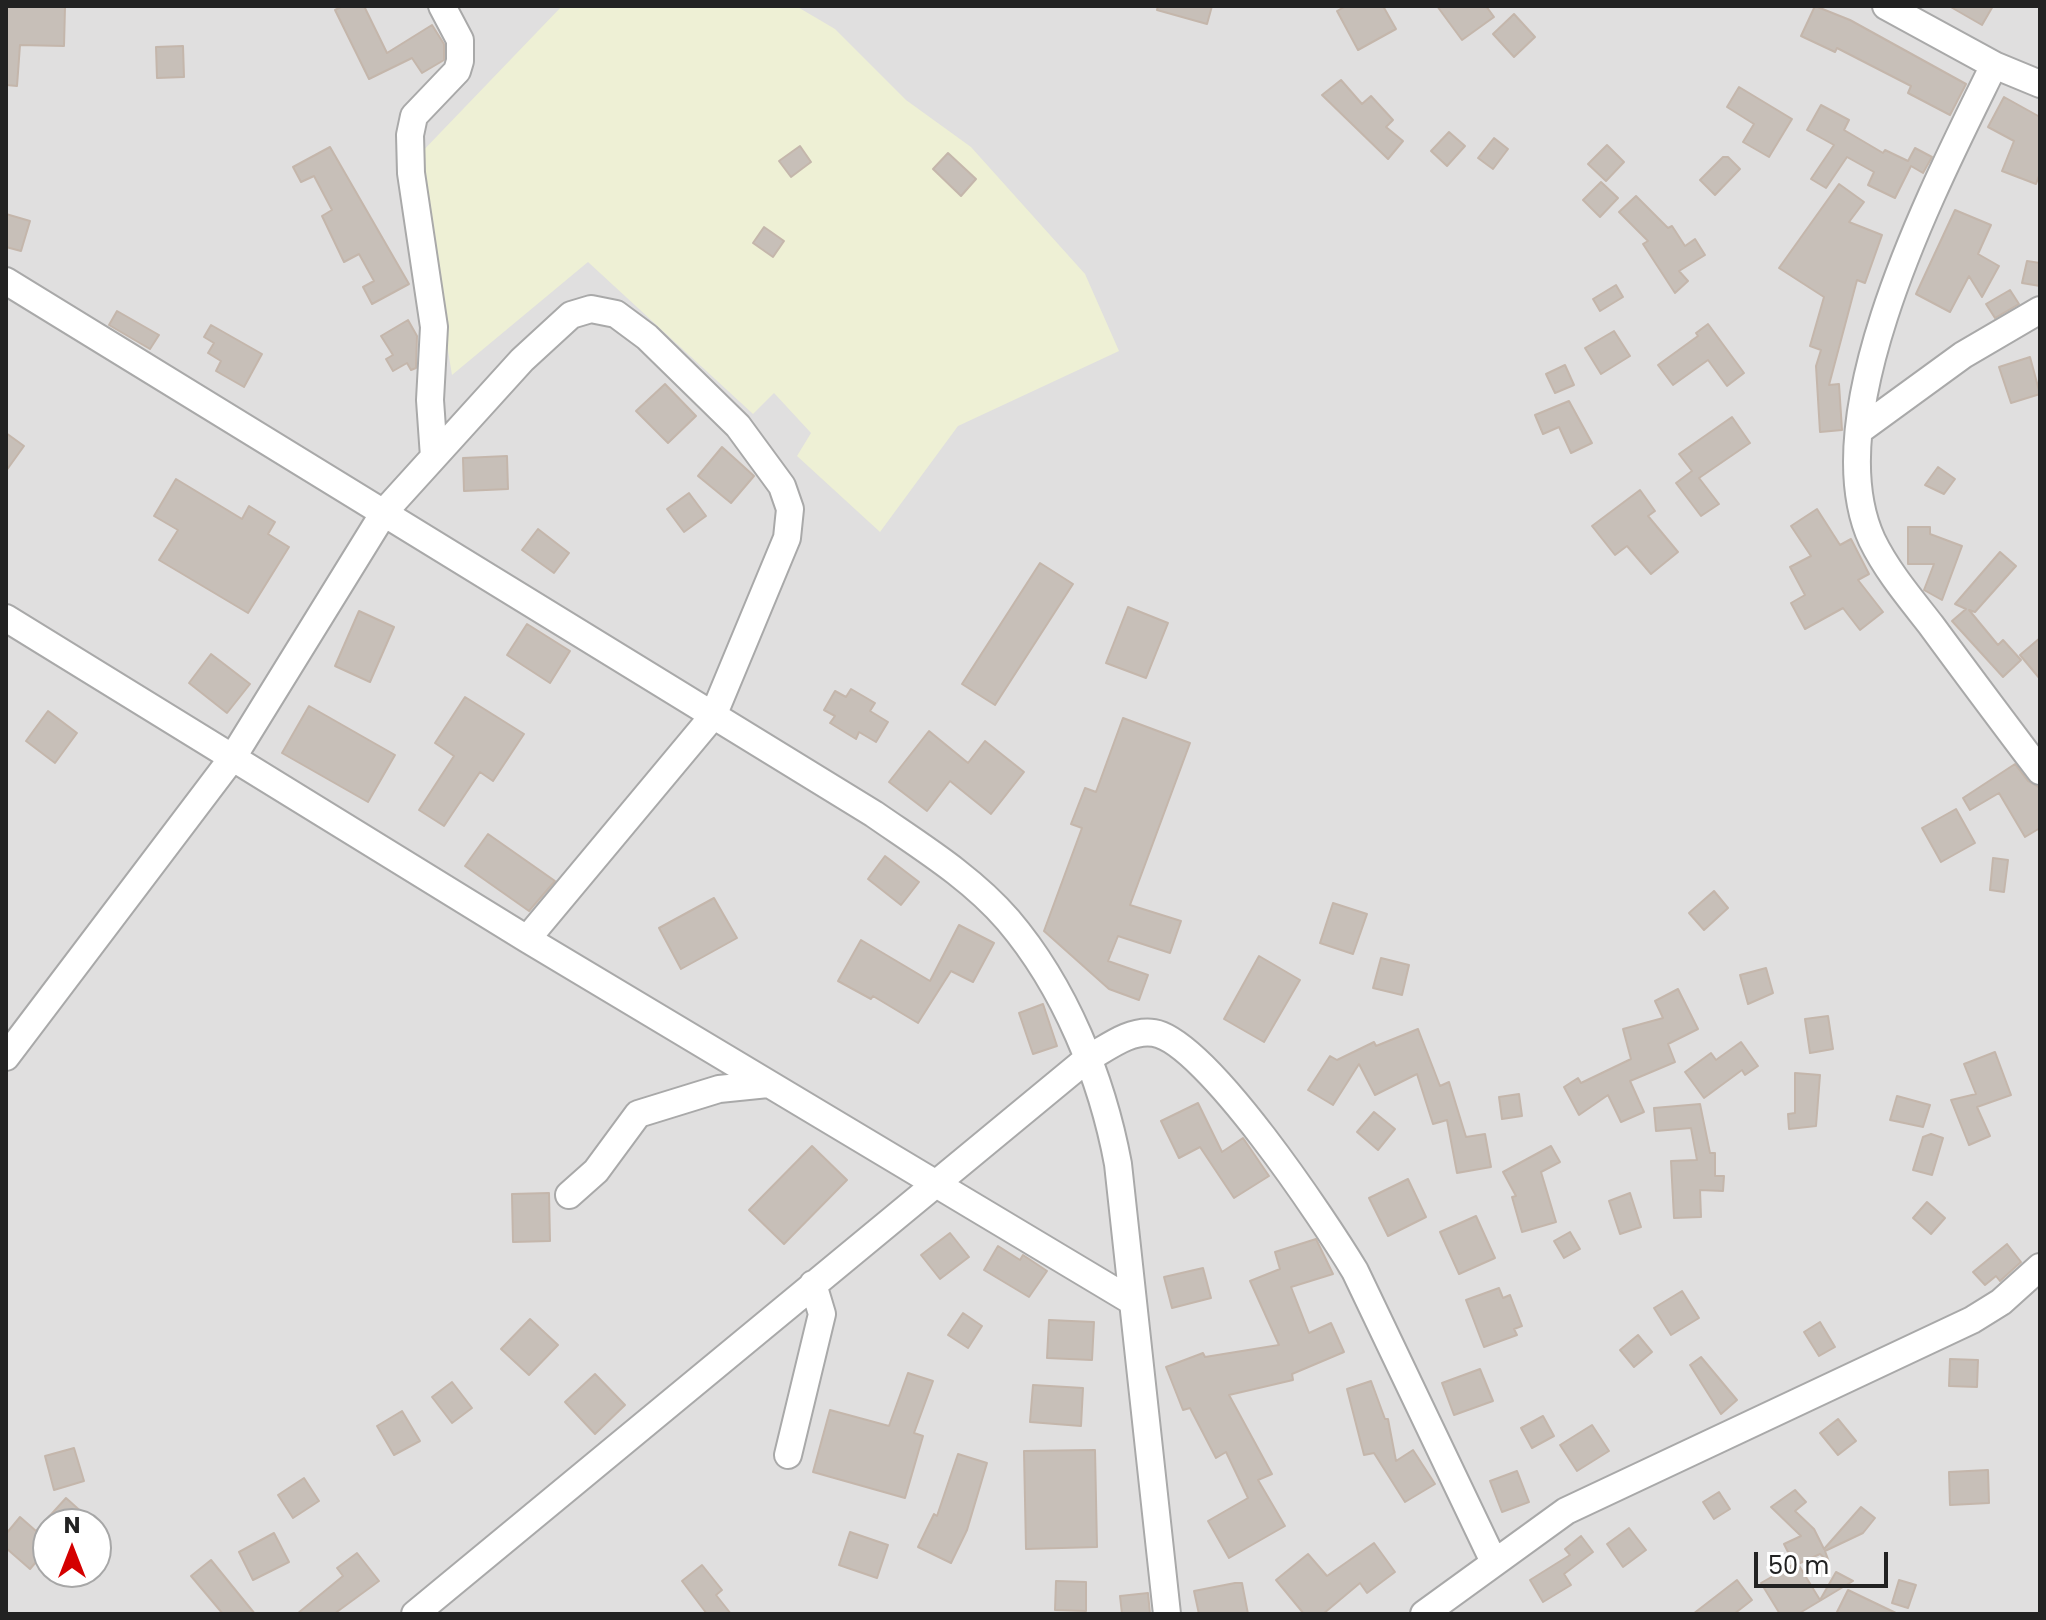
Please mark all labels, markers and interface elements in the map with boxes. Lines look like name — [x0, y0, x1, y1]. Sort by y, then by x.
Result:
north arrow — [32, 1508, 112, 1588]
text: N — [64, 1510, 80, 1541]
scale bar — [1758, 1536, 1892, 1586]
text: 50 m — [1768, 1549, 1829, 1582]

